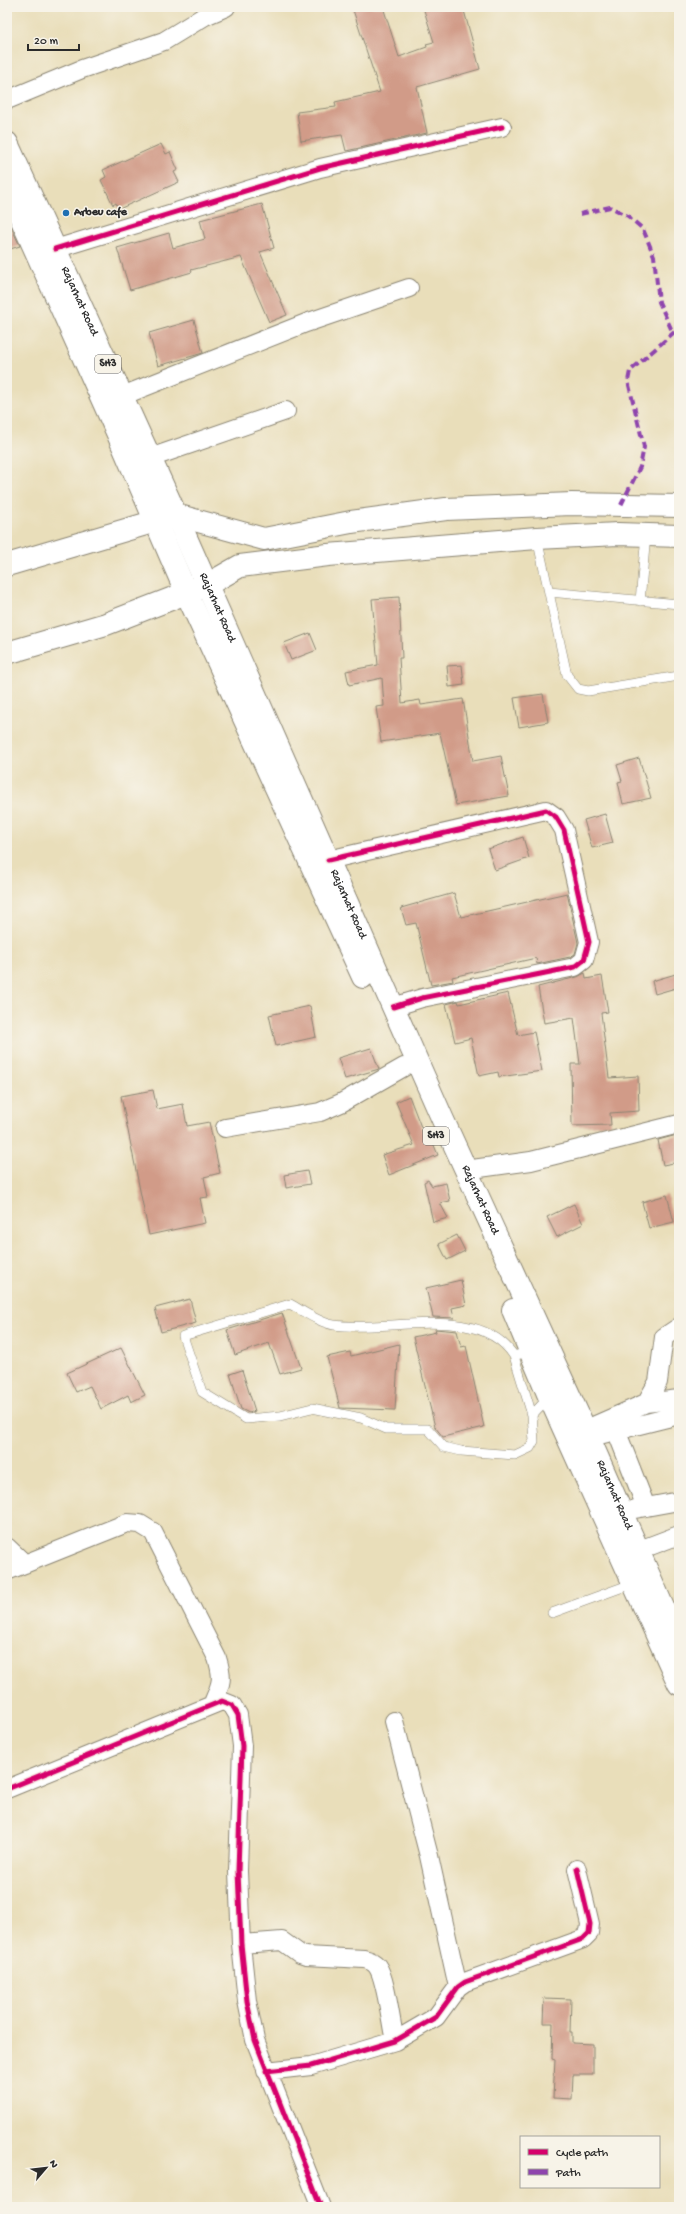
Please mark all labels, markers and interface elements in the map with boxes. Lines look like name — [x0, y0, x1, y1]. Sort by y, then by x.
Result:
scale bar — [28, 26, 79, 52]
text: 20 m — [34, 35, 59, 49]
place label: Arbeu cafe — [73, 206, 128, 220]
marker: Arbeu cafe — [61, 208, 71, 218]
street label: Rajarhat Road — [57, 265, 101, 339]
road number: SH3 — [95, 355, 121, 373]
street label: Rajarhat Road — [196, 571, 239, 646]
street label: Rajarhat Road — [326, 867, 370, 942]
road number: SH3 — [423, 1127, 449, 1145]
street label: Rajarhat Road — [458, 1163, 502, 1238]
street label: Rajarhat Road — [593, 1458, 636, 1533]
legend — [520, 2136, 660, 2188]
text: Cycle path — [556, 2147, 609, 2161]
north arrow — [26, 2148, 66, 2188]
text: N — [46, 2158, 60, 2170]
text: Path — [555, 2167, 581, 2181]

